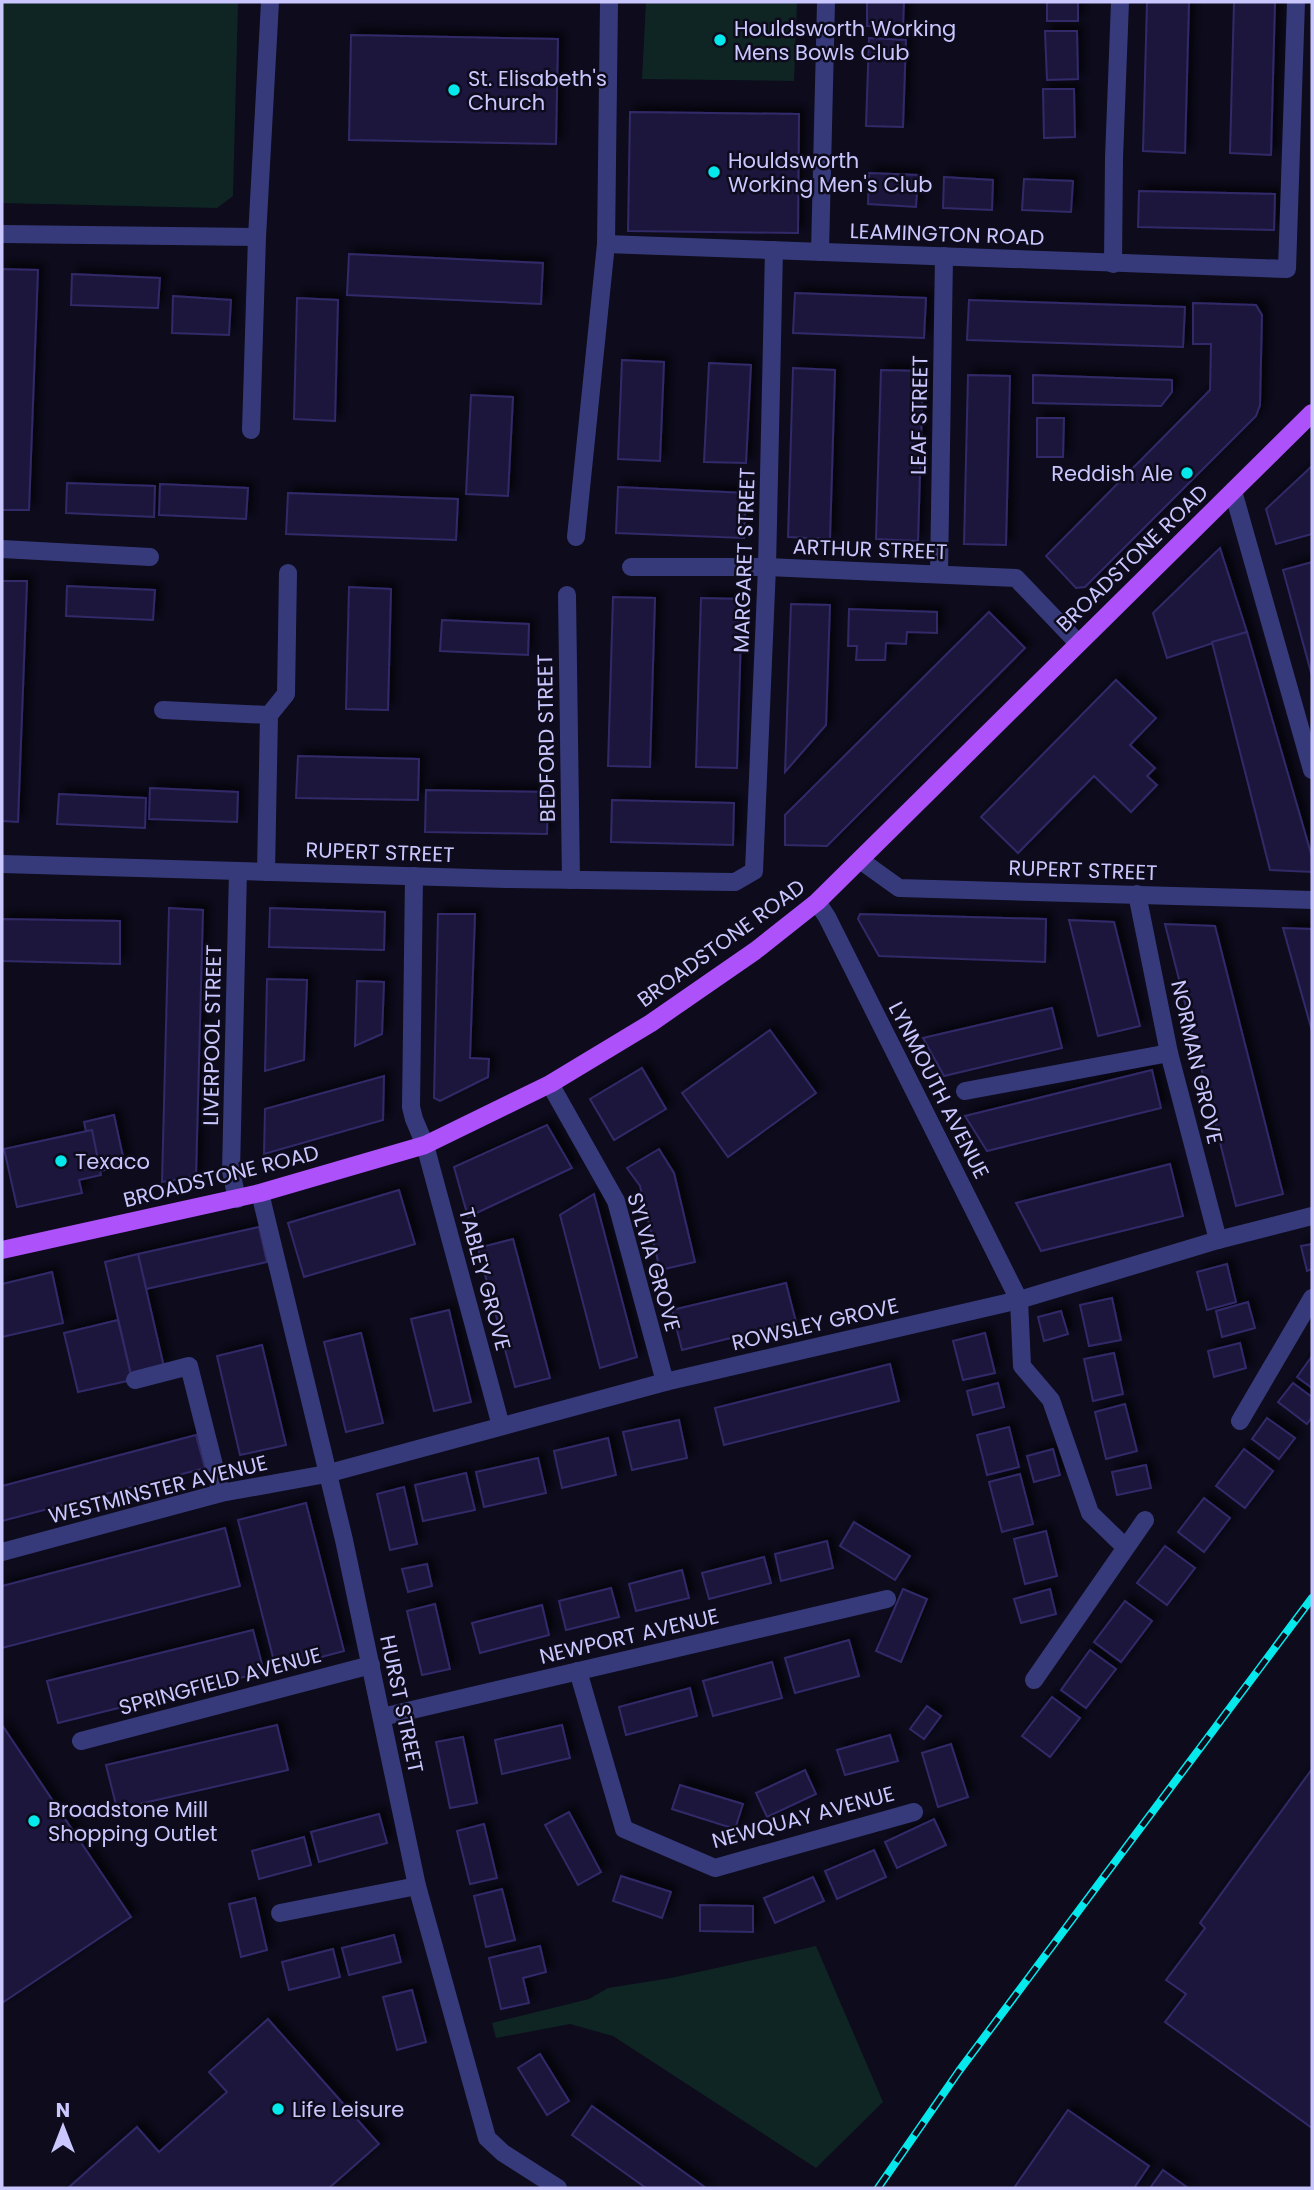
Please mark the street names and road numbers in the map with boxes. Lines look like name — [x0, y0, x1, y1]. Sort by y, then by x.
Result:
street label: LEAMINGTON ROAD — [849, 216, 1045, 252]
street label: LEAF STREET — [903, 355, 935, 475]
street label: MARGARET STREET — [726, 467, 762, 653]
street label: BROADSTONE ROAD — [1050, 478, 1214, 638]
street label: ARTHUR STREET — [792, 532, 948, 566]
street label: BEDFORD STREET — [530, 654, 562, 822]
street label: RUPERT STREET — [305, 835, 455, 869]
street label: RUPERT STREET — [1008, 853, 1158, 887]
street label: BROADSTONE ROAD — [631, 872, 811, 1014]
street label: LIVERPOOL STREET — [196, 944, 228, 1126]
street label: NORMAN GROVE — [1164, 977, 1230, 1147]
street label: LYNMOUTH AVENUE — [882, 996, 996, 1184]
street label: BROADSTONE ROAD — [120, 1138, 322, 1214]
street label: SYLVIA GROVE — [620, 1189, 688, 1335]
street label: TABLEY GROVE — [452, 1204, 518, 1354]
street label: ROWSLEY GROVE — [729, 1291, 901, 1357]
street label: WESTMINSTER AVENUE — [46, 1448, 270, 1530]
street label: NEWPORT AVENUE — [536, 1601, 722, 1671]
street label: HURST STREET — [373, 1632, 431, 1776]
street label: SPRINGFIELD AVENUE — [116, 1640, 324, 1722]
street label: NEWQUAY AVENUE — [709, 1779, 897, 1855]

